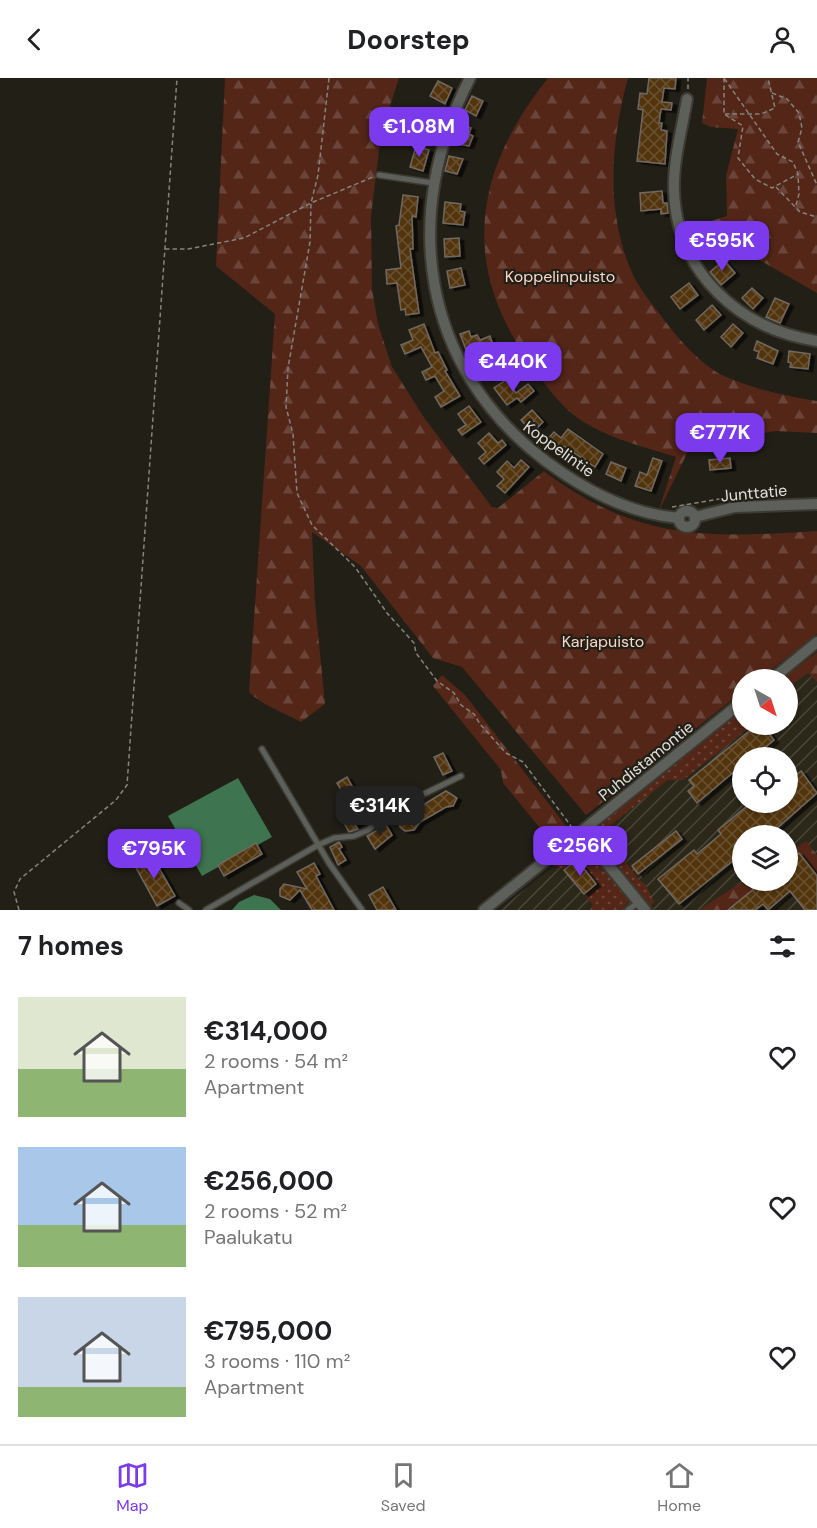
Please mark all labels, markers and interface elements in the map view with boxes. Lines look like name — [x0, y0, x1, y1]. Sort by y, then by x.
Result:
text: Doorstep — [347, 22, 470, 57]
icon: back — [18, 23, 51, 56]
icon: person — [766, 23, 799, 56]
pin: €1.08M — [370, 107, 468, 158]
text: €1.08M — [383, 113, 455, 139]
pin: €595K — [680, 221, 764, 272]
text: €595K — [689, 227, 755, 253]
park label: Koppelinpuisto — [505, 266, 615, 287]
pin: €440K — [471, 342, 555, 393]
text: €440K — [479, 348, 547, 374]
pin: €777K — [678, 413, 762, 464]
street label: Koppelintie — [519, 416, 599, 482]
text: €777K — [689, 419, 751, 445]
street label: Junttatie — [720, 480, 788, 506]
park label: Karjapuisto — [562, 631, 644, 652]
north arrow — [732, 669, 798, 735]
map controls — [732, 669, 798, 891]
street label: Puhdistamontie — [594, 716, 698, 806]
button: locate — [732, 747, 798, 813]
pin: €314K — [338, 786, 422, 837]
text: €314K — [349, 792, 411, 818]
button: layers — [732, 825, 798, 891]
pin: €256K — [538, 826, 622, 877]
pin: €795K — [112, 829, 196, 880]
text: €256K — [547, 832, 613, 858]
text: €795K — [122, 835, 186, 861]
text: 7 homes — [18, 929, 124, 963]
icon: filters — [766, 930, 799, 963]
text: €314,000 — [204, 1014, 328, 1048]
icon: home — [66, 1021, 138, 1093]
icon: heart — [766, 1041, 799, 1074]
text: 2 rooms · 54 m² — [204, 1048, 348, 1074]
text: Apartment — [204, 1074, 304, 1100]
text: €256,000 — [204, 1164, 334, 1198]
icon: home — [66, 1171, 138, 1243]
icon: heart — [766, 1191, 799, 1224]
text: 2 rooms · 52 m² — [204, 1198, 347, 1224]
text: Paalukatu — [204, 1224, 293, 1250]
text: €795,000 — [204, 1314, 332, 1348]
icon: home — [66, 1321, 138, 1393]
icon: heart — [766, 1341, 799, 1374]
text: 3 rooms · 110 m² — [204, 1348, 350, 1374]
text: Apartment — [204, 1374, 304, 1400]
tab: Map — [116, 1459, 149, 1516]
tab: Saved — [381, 1459, 426, 1516]
tab: Home — [657, 1459, 701, 1516]

